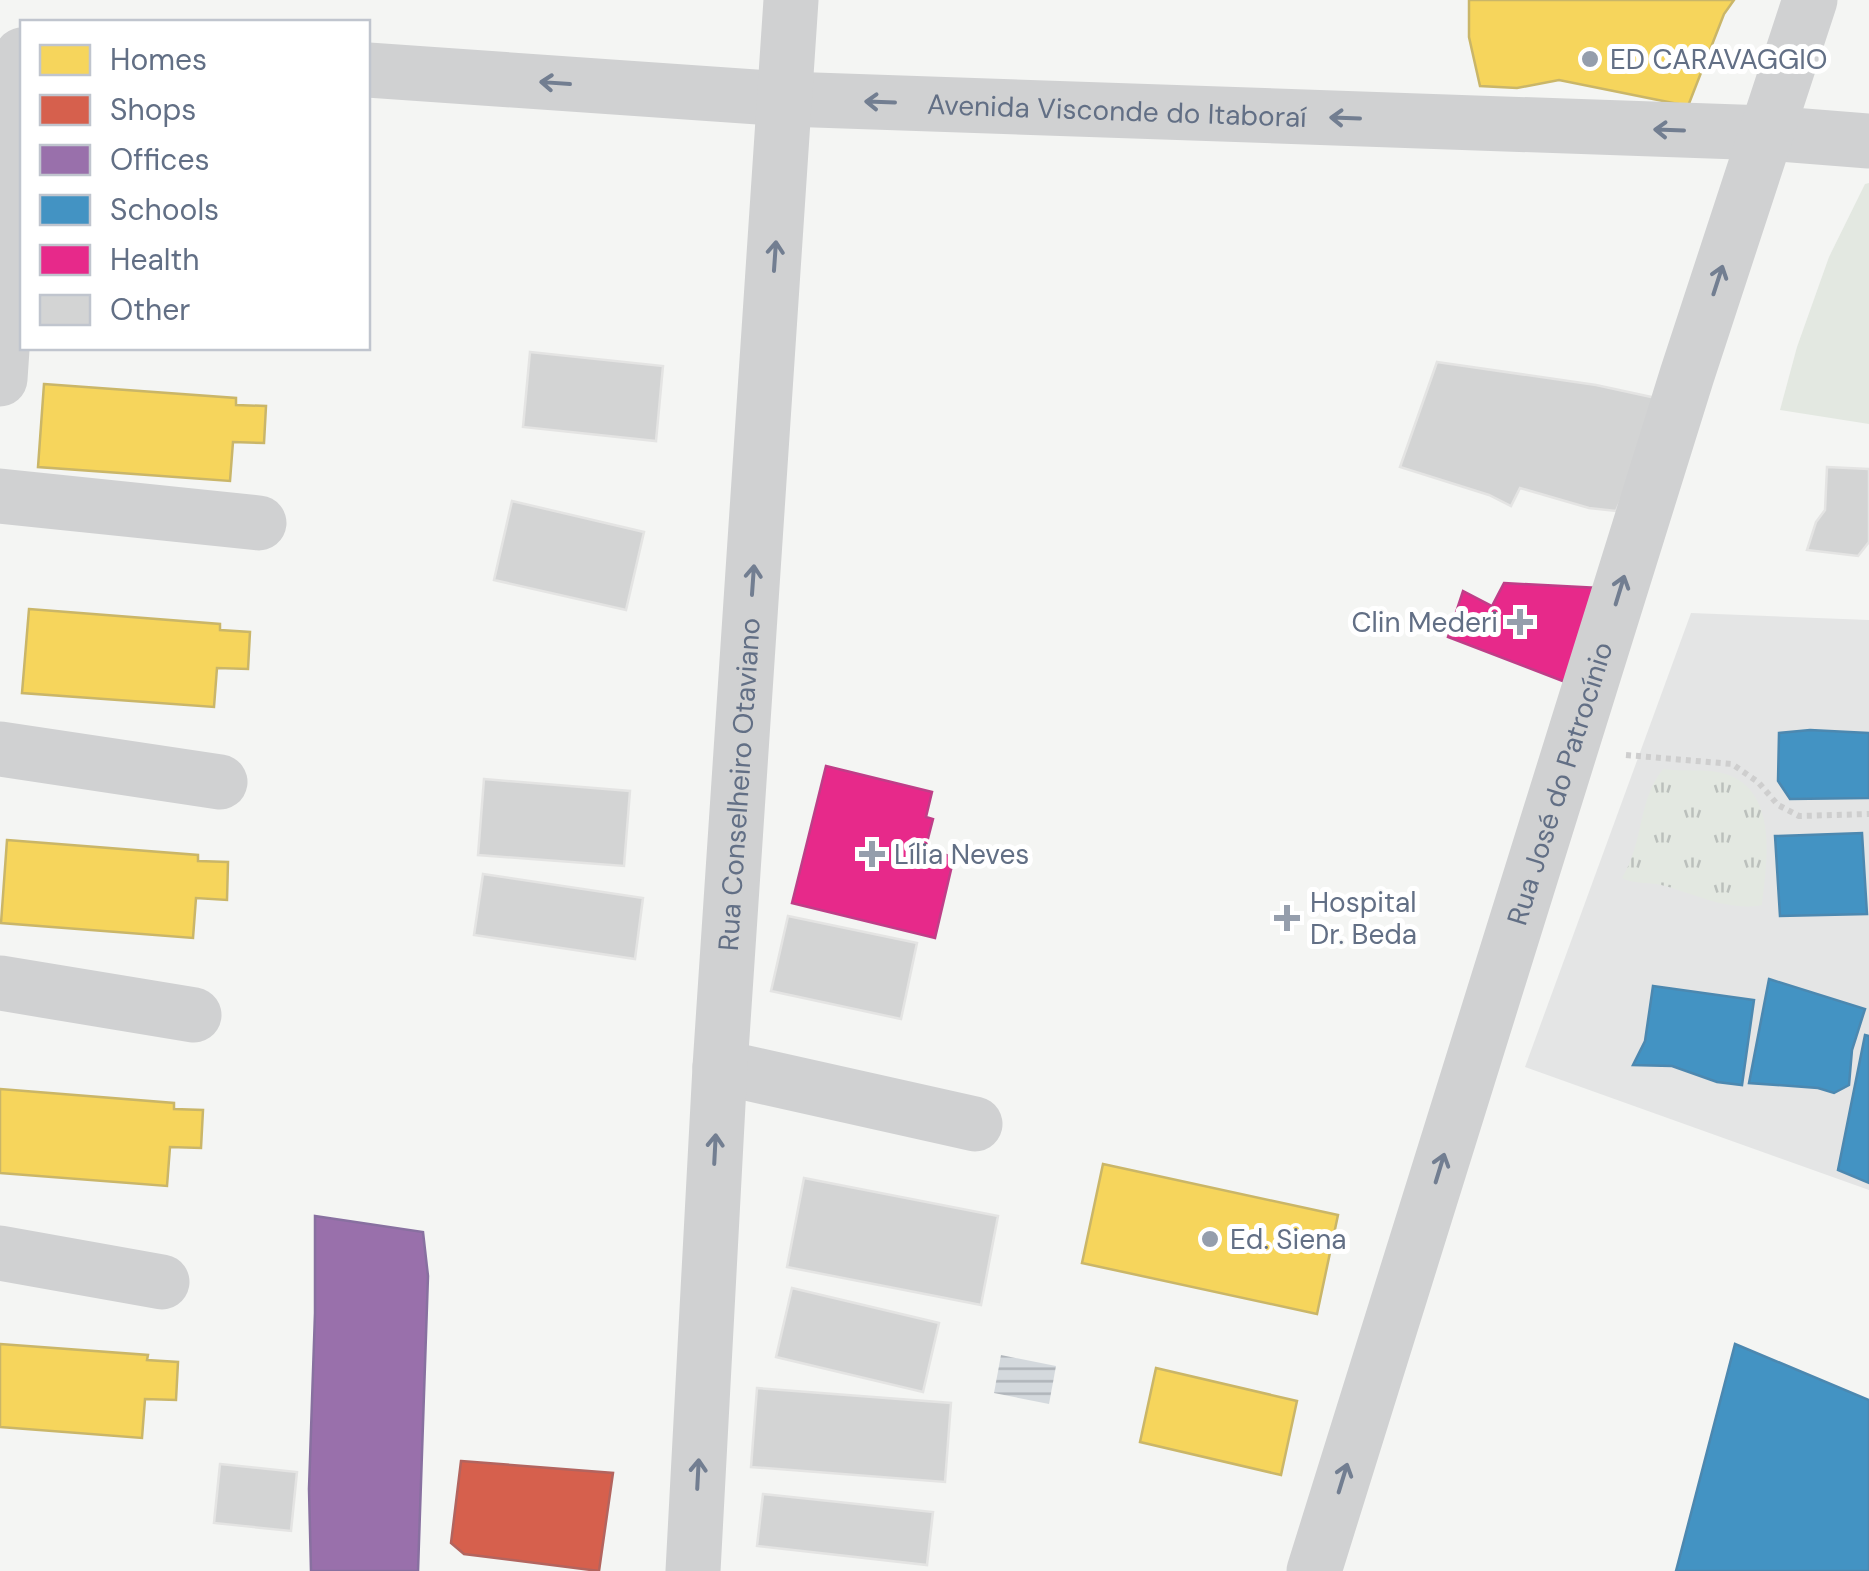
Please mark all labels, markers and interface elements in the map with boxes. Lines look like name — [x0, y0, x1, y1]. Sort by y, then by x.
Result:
legend — [20, 20, 370, 350]
text: Homes — [110, 40, 207, 79]
place label: ED CARAVAGGIO — [1610, 41, 1827, 78]
marker: ED CARAVAGGIO — [1579, 48, 1601, 70]
one-way arrow — [540, 73, 572, 92]
street label: Avenida Visconde do Itaboraí — [926, 85, 1308, 136]
text: Shops — [110, 90, 196, 129]
one-way arrow — [864, 92, 896, 111]
one-way arrow — [1329, 109, 1361, 128]
one-way arrow — [1654, 120, 1686, 139]
text: Offices — [110, 140, 210, 179]
text: Schools — [110, 190, 219, 229]
text: Health — [110, 240, 200, 279]
one-way arrow — [766, 241, 785, 273]
one-way arrow — [1711, 265, 1729, 297]
text: Other — [110, 290, 190, 329]
one-way arrow — [744, 565, 763, 597]
one-way arrow — [1612, 575, 1630, 606]
place label: Clin Mederi — [1351, 604, 1498, 641]
marker: Clin Mederi — [1507, 609, 1533, 635]
street label: Rua Conselheiro Otaviano — [709, 617, 768, 952]
street label: Rua José do Patrocínio — [1498, 637, 1621, 930]
place label: Lília Neves — [894, 836, 1029, 873]
marker: Lília Neves — [859, 841, 885, 867]
place label: Hospital Dr. Beda — [1310, 884, 1417, 953]
marker: Hospital Dr. Beda — [1274, 905, 1300, 931]
one-way arrow — [706, 1134, 725, 1166]
one-way arrow — [1432, 1152, 1450, 1184]
place label: Ed. Siena — [1230, 1221, 1347, 1258]
marker: Ed. Siena — [1199, 1228, 1221, 1250]
one-way arrow — [689, 1458, 708, 1490]
one-way arrow — [1335, 1463, 1353, 1494]

